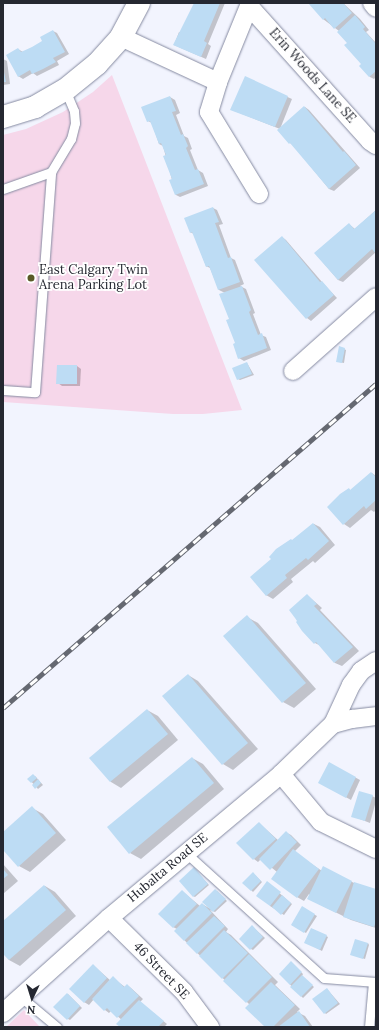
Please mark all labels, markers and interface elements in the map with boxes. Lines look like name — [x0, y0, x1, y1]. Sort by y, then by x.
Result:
street label: Erin Woods Lane SE — [265, 26, 359, 126]
place label: East Calgary Twin Arena Parking Lot — [39, 263, 148, 294]
marker: East Calgary Twin Arena Parking Lot — [26, 273, 36, 283]
street label: Hubalta Road SE — [125, 830, 211, 906]
street label: 46 Street SE — [130, 939, 192, 1003]
north arrow — [12, 978, 52, 1018]
text: N — [26, 1003, 36, 1017]

